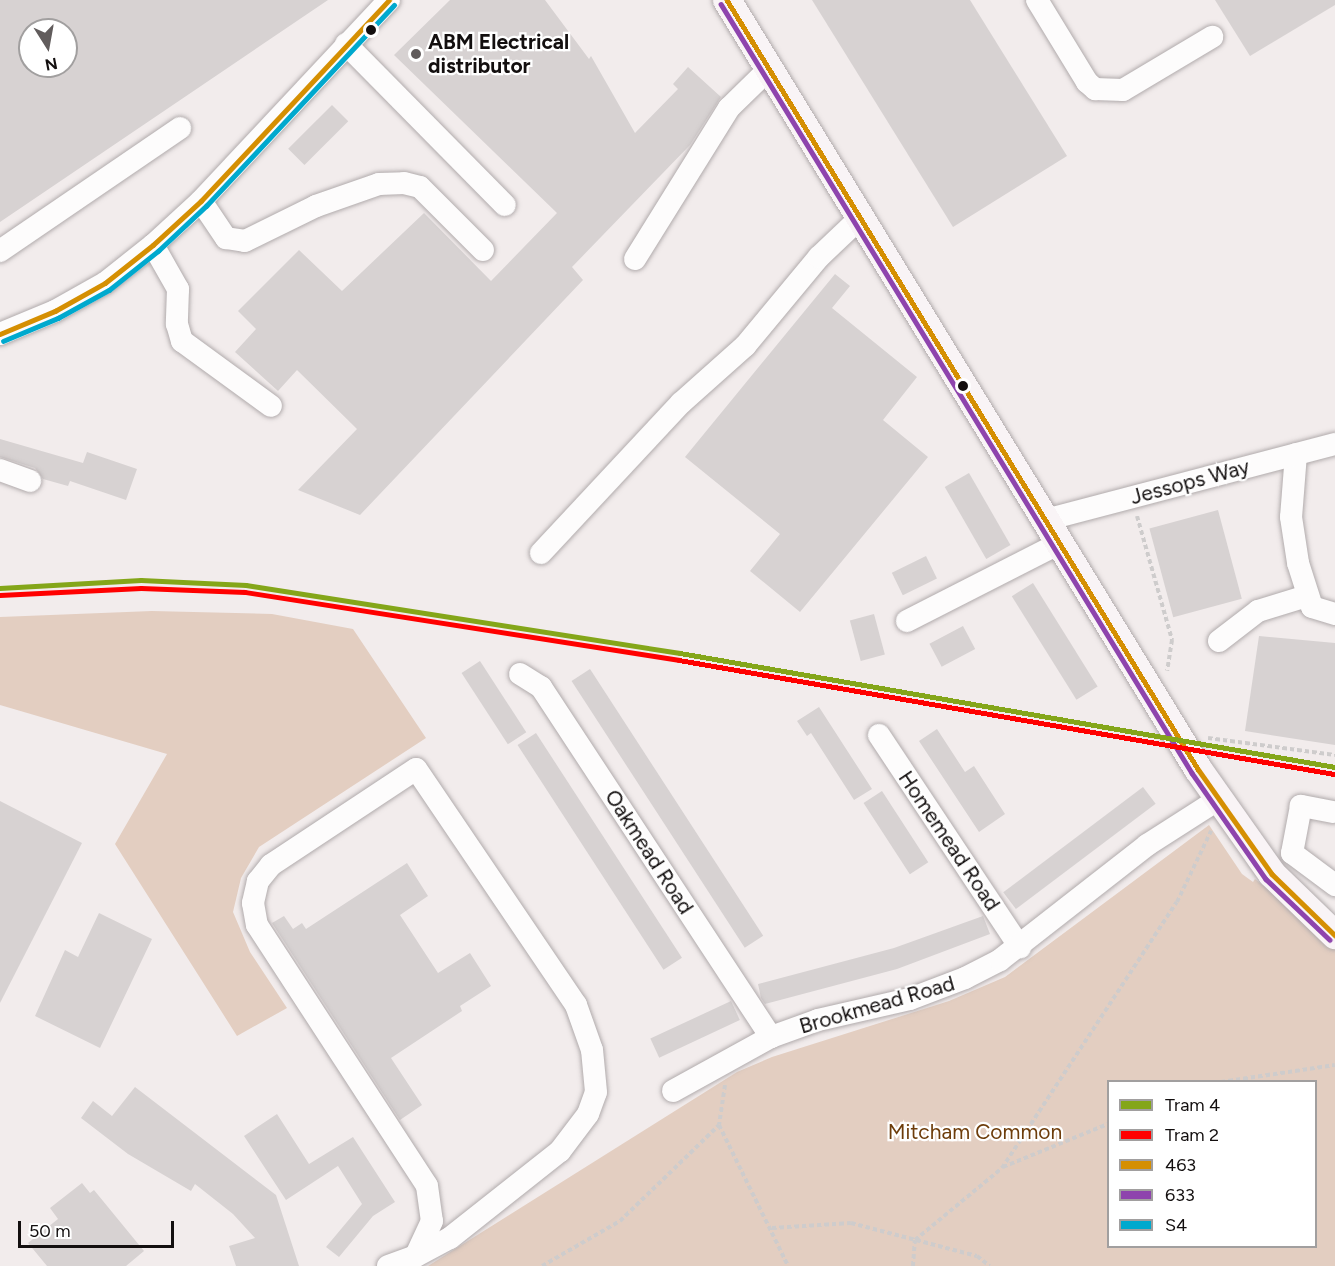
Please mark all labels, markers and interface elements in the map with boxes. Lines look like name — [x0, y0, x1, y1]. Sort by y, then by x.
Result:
north arrow — [18, 18, 78, 78]
unlabelled marker — [365, 24, 377, 36]
place label: ABM Electrical distributor — [428, 29, 569, 79]
marker: ABM Electrical distributor — [409, 47, 423, 61]
text: N — [43, 54, 59, 75]
unlabelled marker — [957, 380, 969, 392]
street label: Jessops Way — [1128, 454, 1252, 510]
street label: Homemead Road — [893, 766, 1005, 916]
street label: Oakmead Road — [599, 785, 699, 919]
street label: Brookmead Road — [796, 971, 958, 1039]
legend — [1107, 1080, 1317, 1248]
text: Tram 4 — [1165, 1094, 1220, 1116]
park label: Mitcham Common — [888, 1119, 1062, 1145]
text: Tram 2 — [1165, 1124, 1219, 1146]
text: 463 — [1165, 1154, 1196, 1176]
text: 633 — [1165, 1184, 1195, 1206]
scale bar — [21, 1209, 177, 1247]
text: S4 — [1165, 1214, 1187, 1236]
text: 50 m — [29, 1220, 71, 1242]

